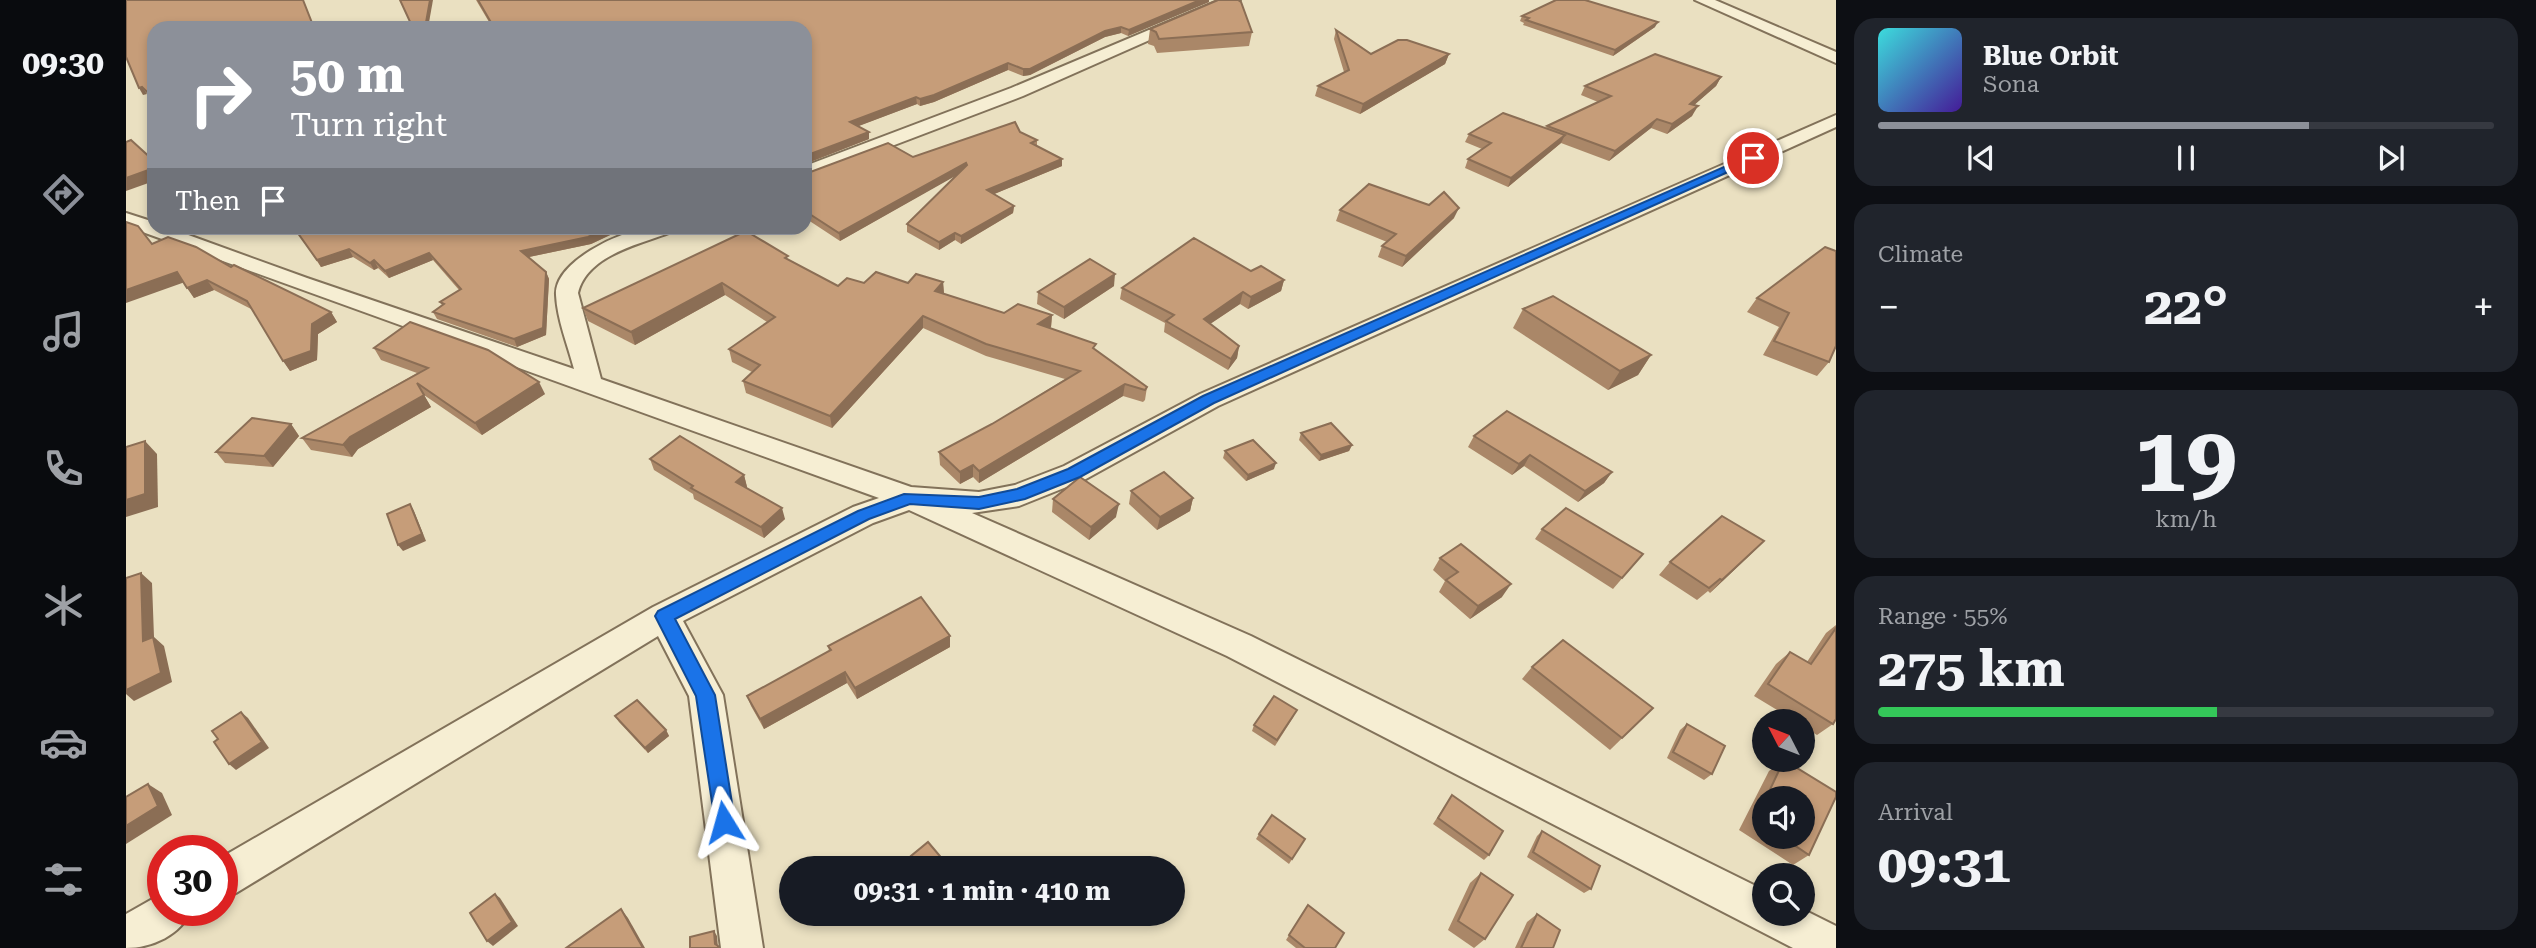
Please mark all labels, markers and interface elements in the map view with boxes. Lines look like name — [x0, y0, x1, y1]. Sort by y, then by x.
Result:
text: Blue Orbit — [1983, 41, 2119, 71]
text: 09:30 — [22, 44, 104, 82]
text: 50 m — [290, 47, 405, 104]
icon: right — [175, 49, 266, 140]
text: Sona — [1983, 71, 2039, 98]
text: Turn right — [290, 106, 447, 144]
pin — [1723, 128, 1783, 188]
icon: arrive — [1734, 139, 1772, 177]
icon: previous — [1962, 139, 2000, 177]
icon: pause — [2167, 139, 2205, 177]
icon: next — [2372, 139, 2410, 177]
icon: directions — [39, 170, 88, 219]
icon: arrive — [254, 182, 292, 220]
text: Then — [175, 186, 240, 216]
text: Climate — [1878, 241, 1963, 268]
text: 22° — [2144, 276, 2228, 337]
text: − — [1878, 285, 1899, 329]
text: + — [2473, 285, 2494, 329]
icon: music — [39, 307, 88, 356]
text: 19 — [2135, 407, 2237, 513]
icon: phone — [39, 444, 88, 493]
text: km/h — [2155, 506, 2217, 533]
icon: climate — [39, 581, 88, 630]
text: Range · 55% — [1878, 603, 2007, 630]
text: 275 km — [1878, 638, 2065, 699]
north arrow — [1752, 709, 1815, 772]
map controls — [1752, 709, 1815, 926]
icon: car — [39, 718, 88, 767]
position arrow — [687, 785, 761, 859]
button: sound — [1752, 786, 1815, 849]
text: Arrival — [1878, 799, 1953, 826]
text: 09:31 — [1878, 834, 2011, 895]
speed limit sign: 30 — [147, 835, 238, 926]
icon: filters — [39, 855, 88, 904]
button: search — [1752, 863, 1815, 926]
text: 09:31 · 1 min · 410 m — [854, 876, 1110, 906]

